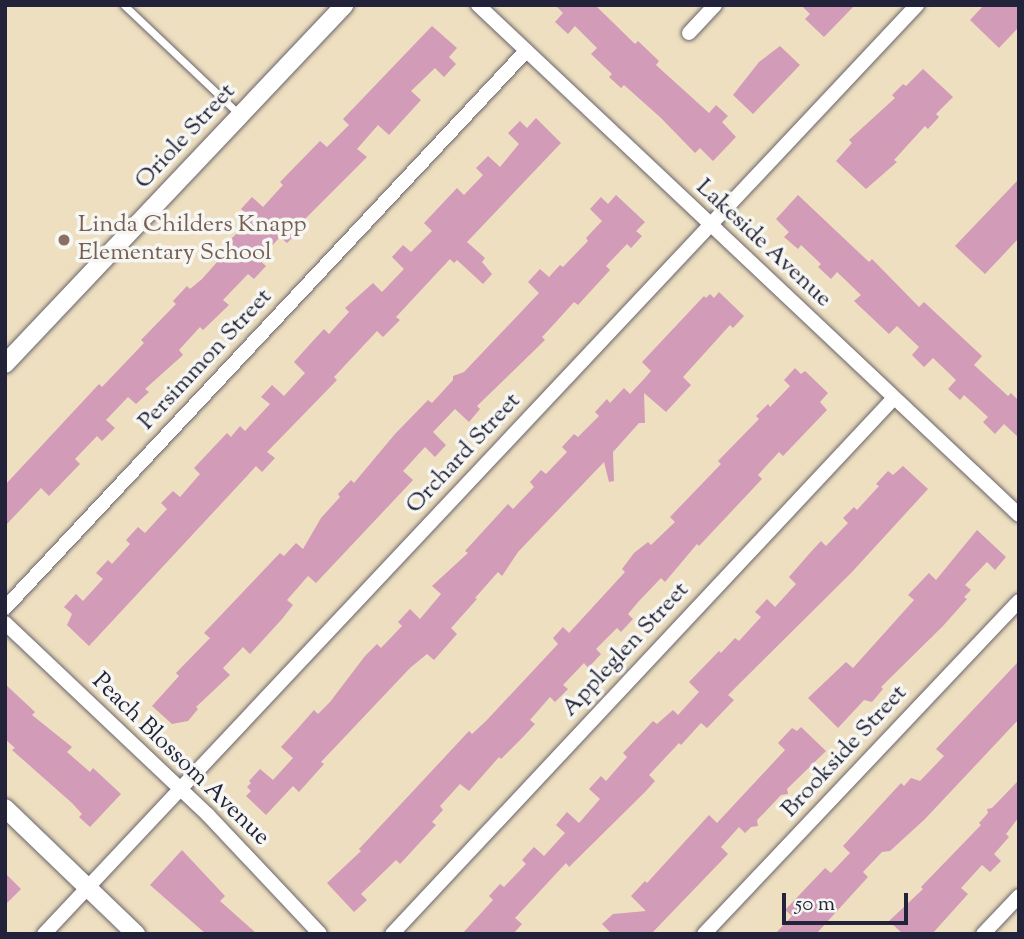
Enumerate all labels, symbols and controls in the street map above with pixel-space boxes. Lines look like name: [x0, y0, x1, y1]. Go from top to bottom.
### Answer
street label: Oriole Street: [130, 78, 242, 196]
street label: Lakeside Avenue: [689, 174, 837, 314]
place label: Linda Childers Knapp Elementary School: [78, 212, 307, 268]
marker: Linda Childers Knapp Elementary School: [56, 232, 72, 248]
street label: Persimmon Street: [133, 283, 279, 437]
street label: Orchard Street: [401, 388, 527, 520]
street label: Appleglen Street: [556, 577, 696, 723]
street label: Peach Blossom Avenue: [85, 668, 275, 852]
street label: Brookside Street: [776, 680, 914, 824]
scale bar: [786, 880, 912, 924]
text: 50 m: [795, 890, 835, 920]

